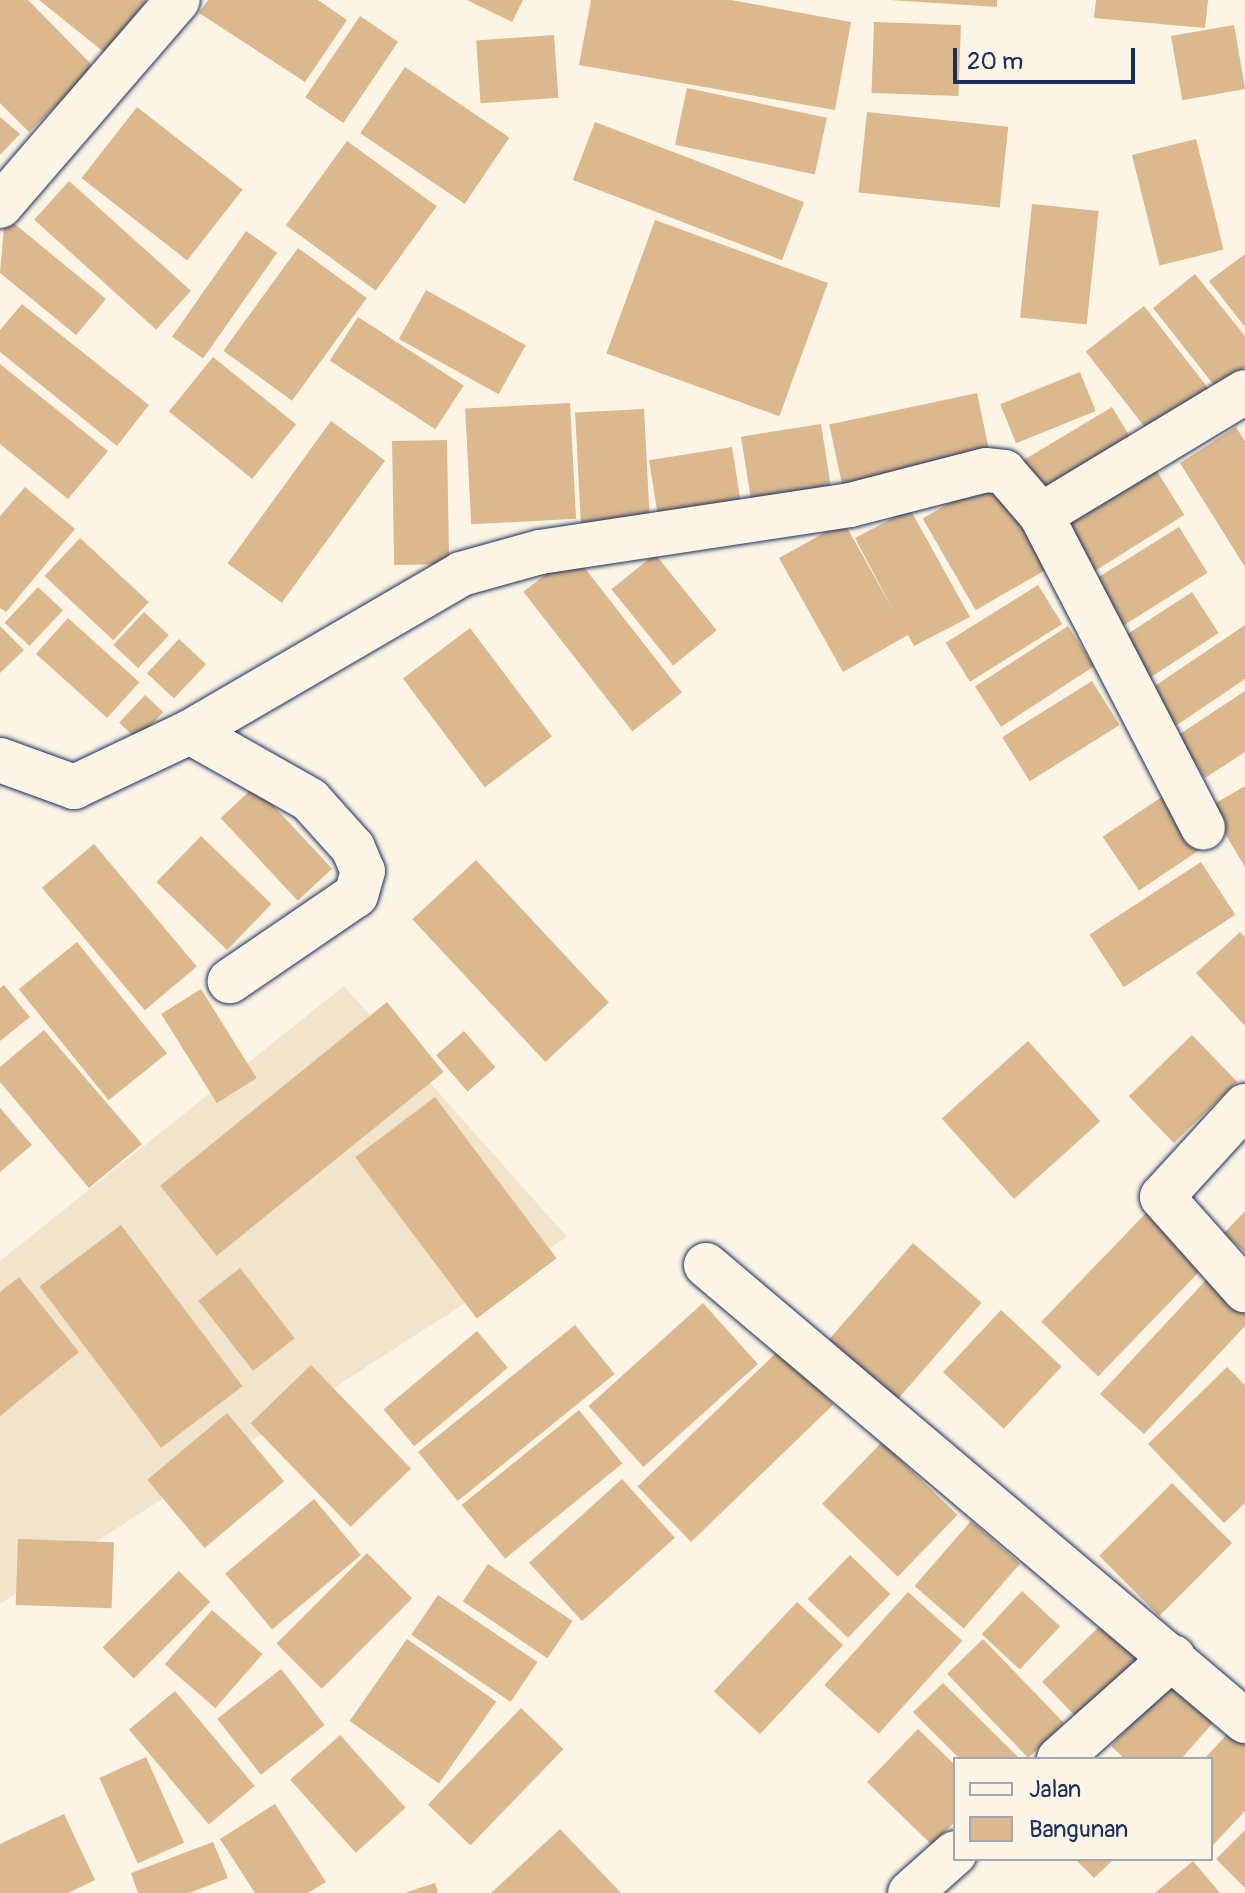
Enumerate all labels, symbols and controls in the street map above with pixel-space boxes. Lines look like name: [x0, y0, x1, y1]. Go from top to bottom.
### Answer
scale bar: [957, 32, 1139, 82]
text: 20 m: [967, 47, 1023, 76]
legend: [953, 1757, 1213, 1861]
text: Jalan: [1029, 1775, 1081, 1804]
text: Bangunan: [1029, 1815, 1128, 1844]

